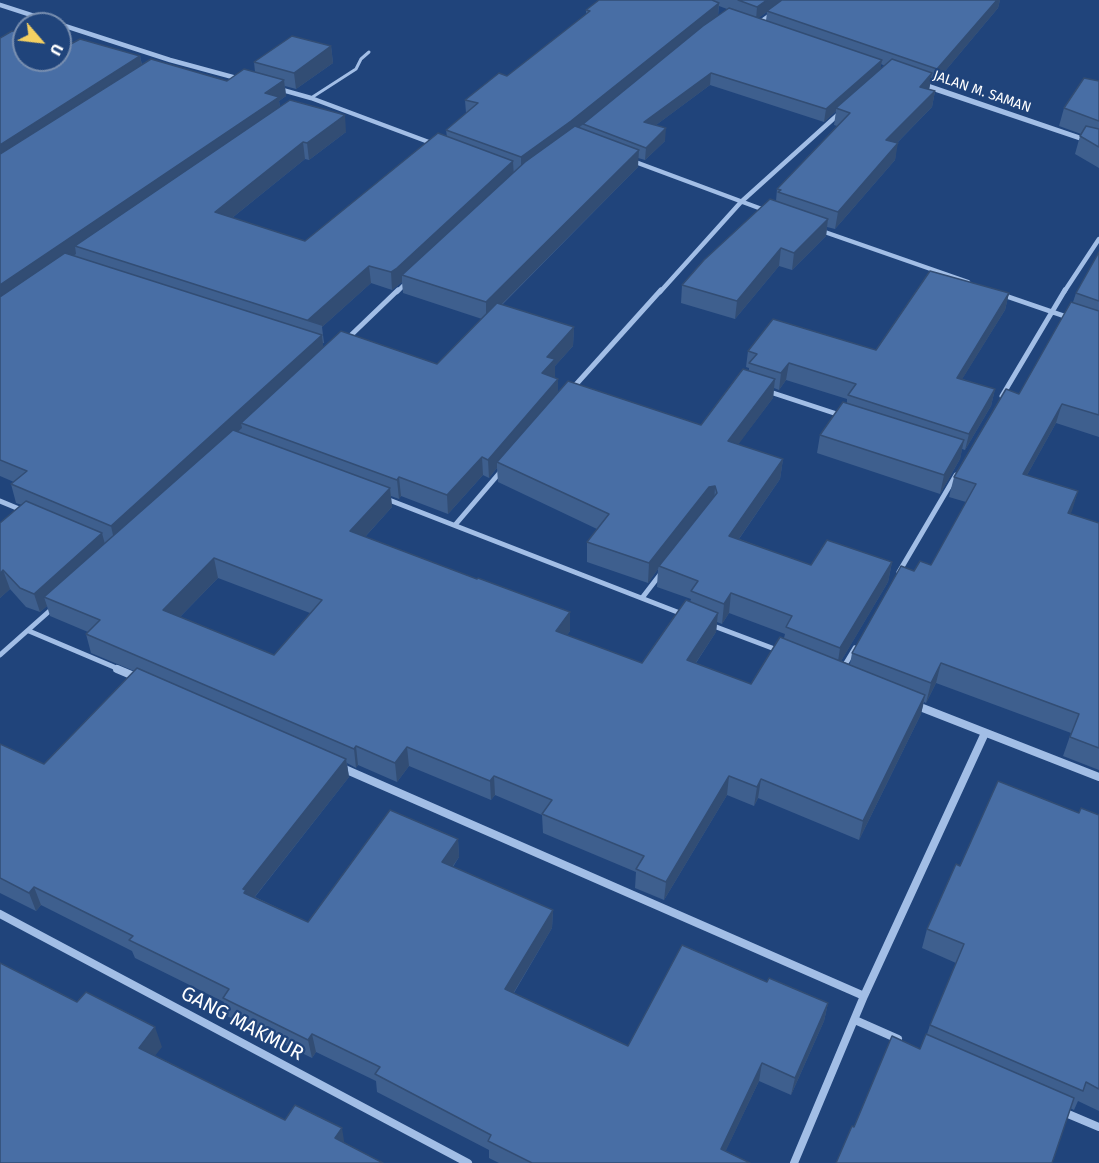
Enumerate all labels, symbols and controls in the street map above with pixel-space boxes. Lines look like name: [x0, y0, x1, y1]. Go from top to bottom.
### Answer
north arrow: [12, 12, 72, 72]
text: U: [46, 41, 67, 59]
street label: JALAN M. SAMAN: [931, 67, 1033, 117]
street label: GANG MAKMUR: [177, 982, 307, 1066]

